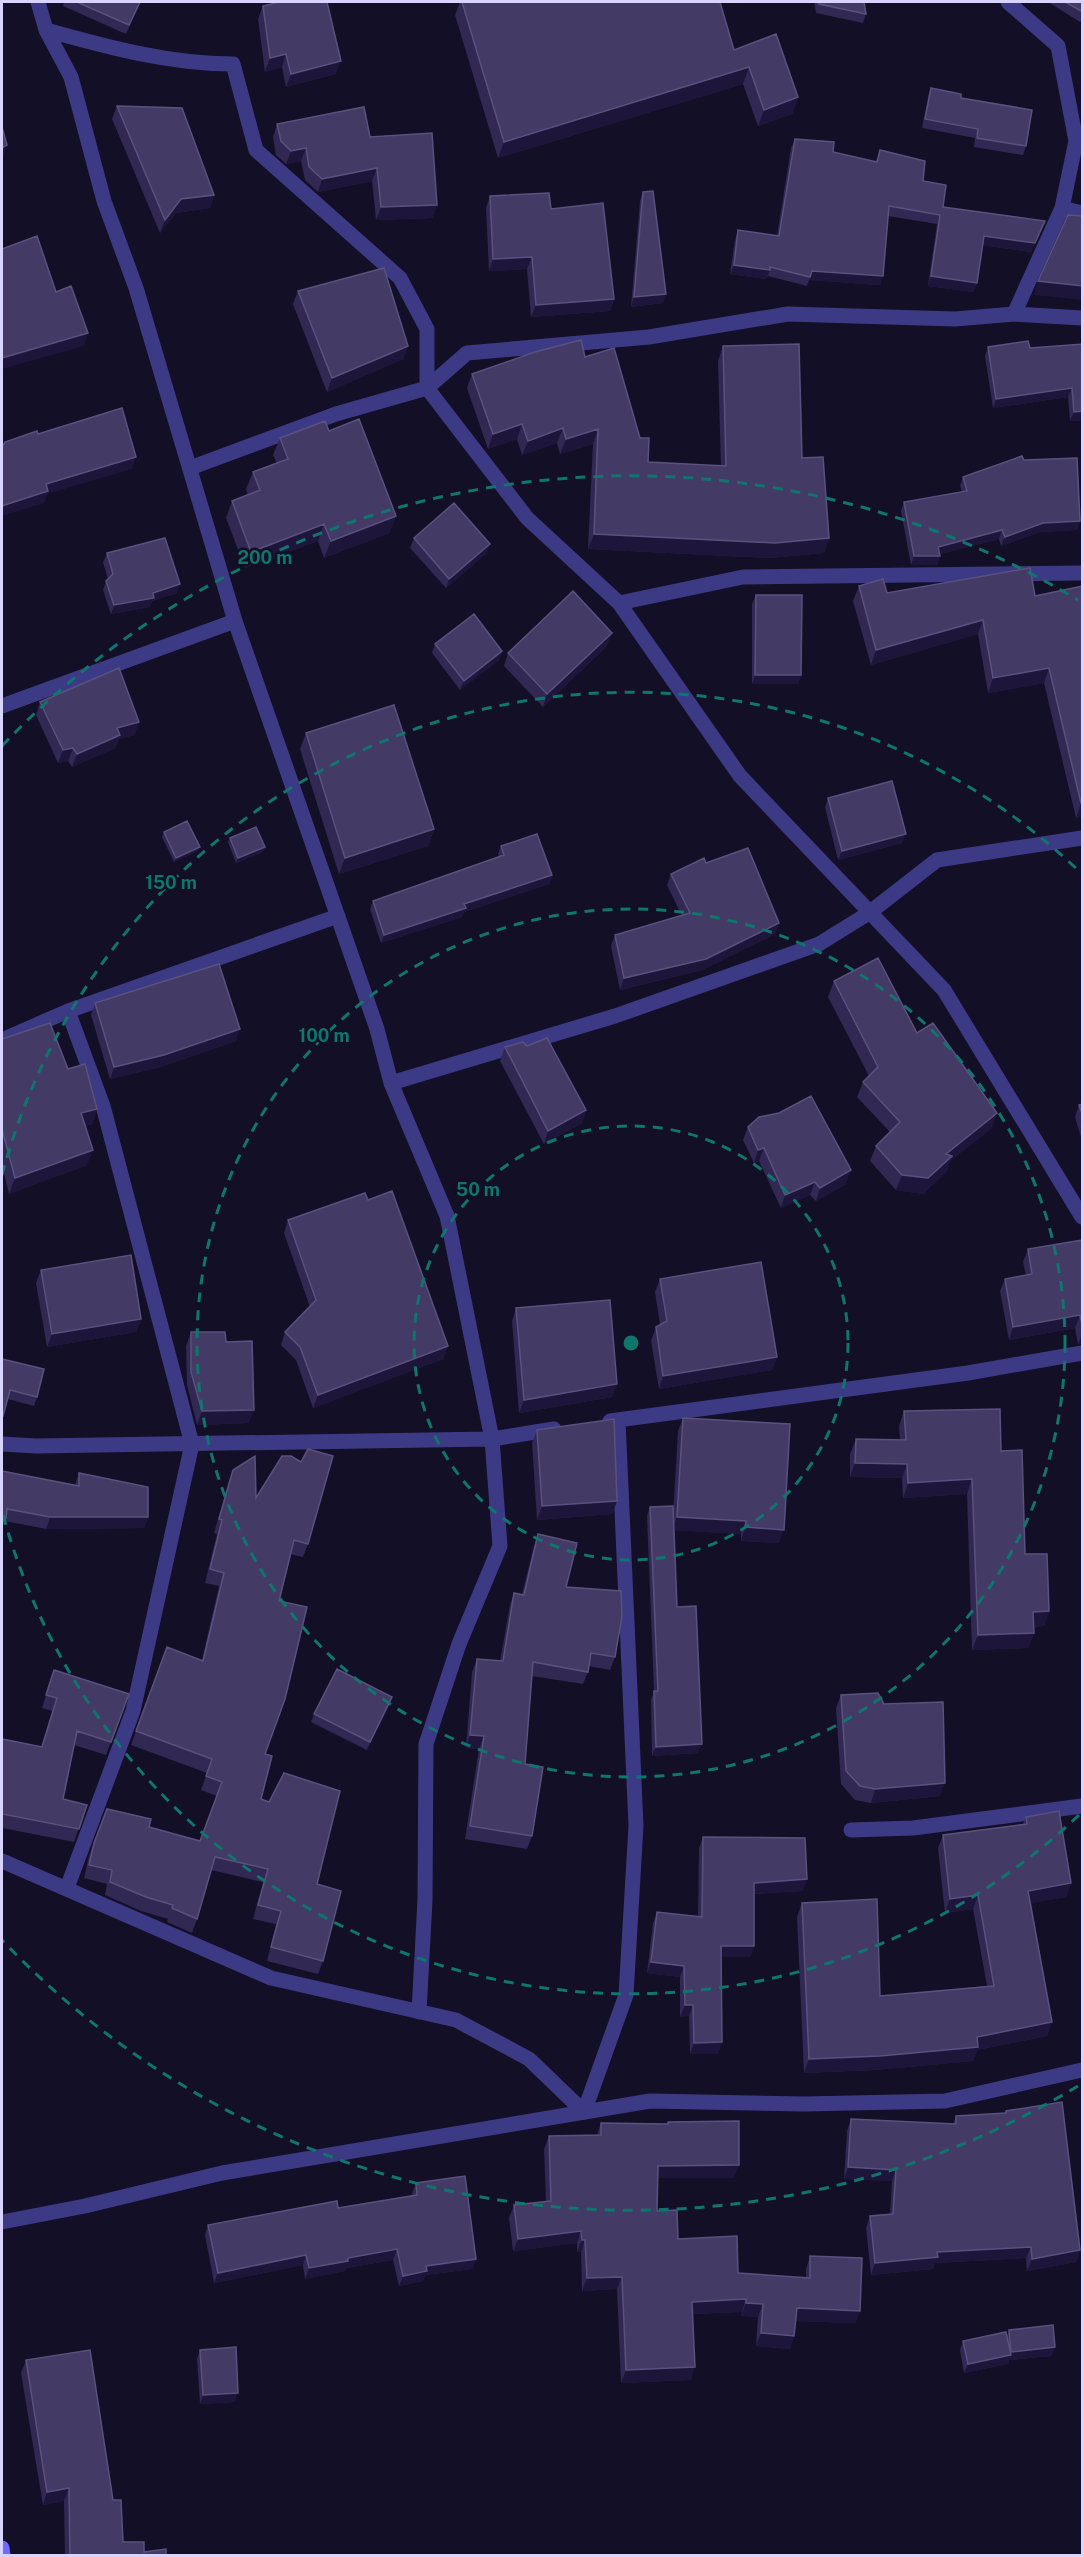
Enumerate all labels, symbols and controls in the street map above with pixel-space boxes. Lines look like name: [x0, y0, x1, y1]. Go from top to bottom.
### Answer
text: 200 m: [238, 547, 292, 568]
text: 150 m: [145, 872, 197, 893]
text: 100 m: [298, 1025, 350, 1046]
text: 50 m: [456, 1179, 500, 1200]
centre of rings: [621, 1333, 641, 1353]

